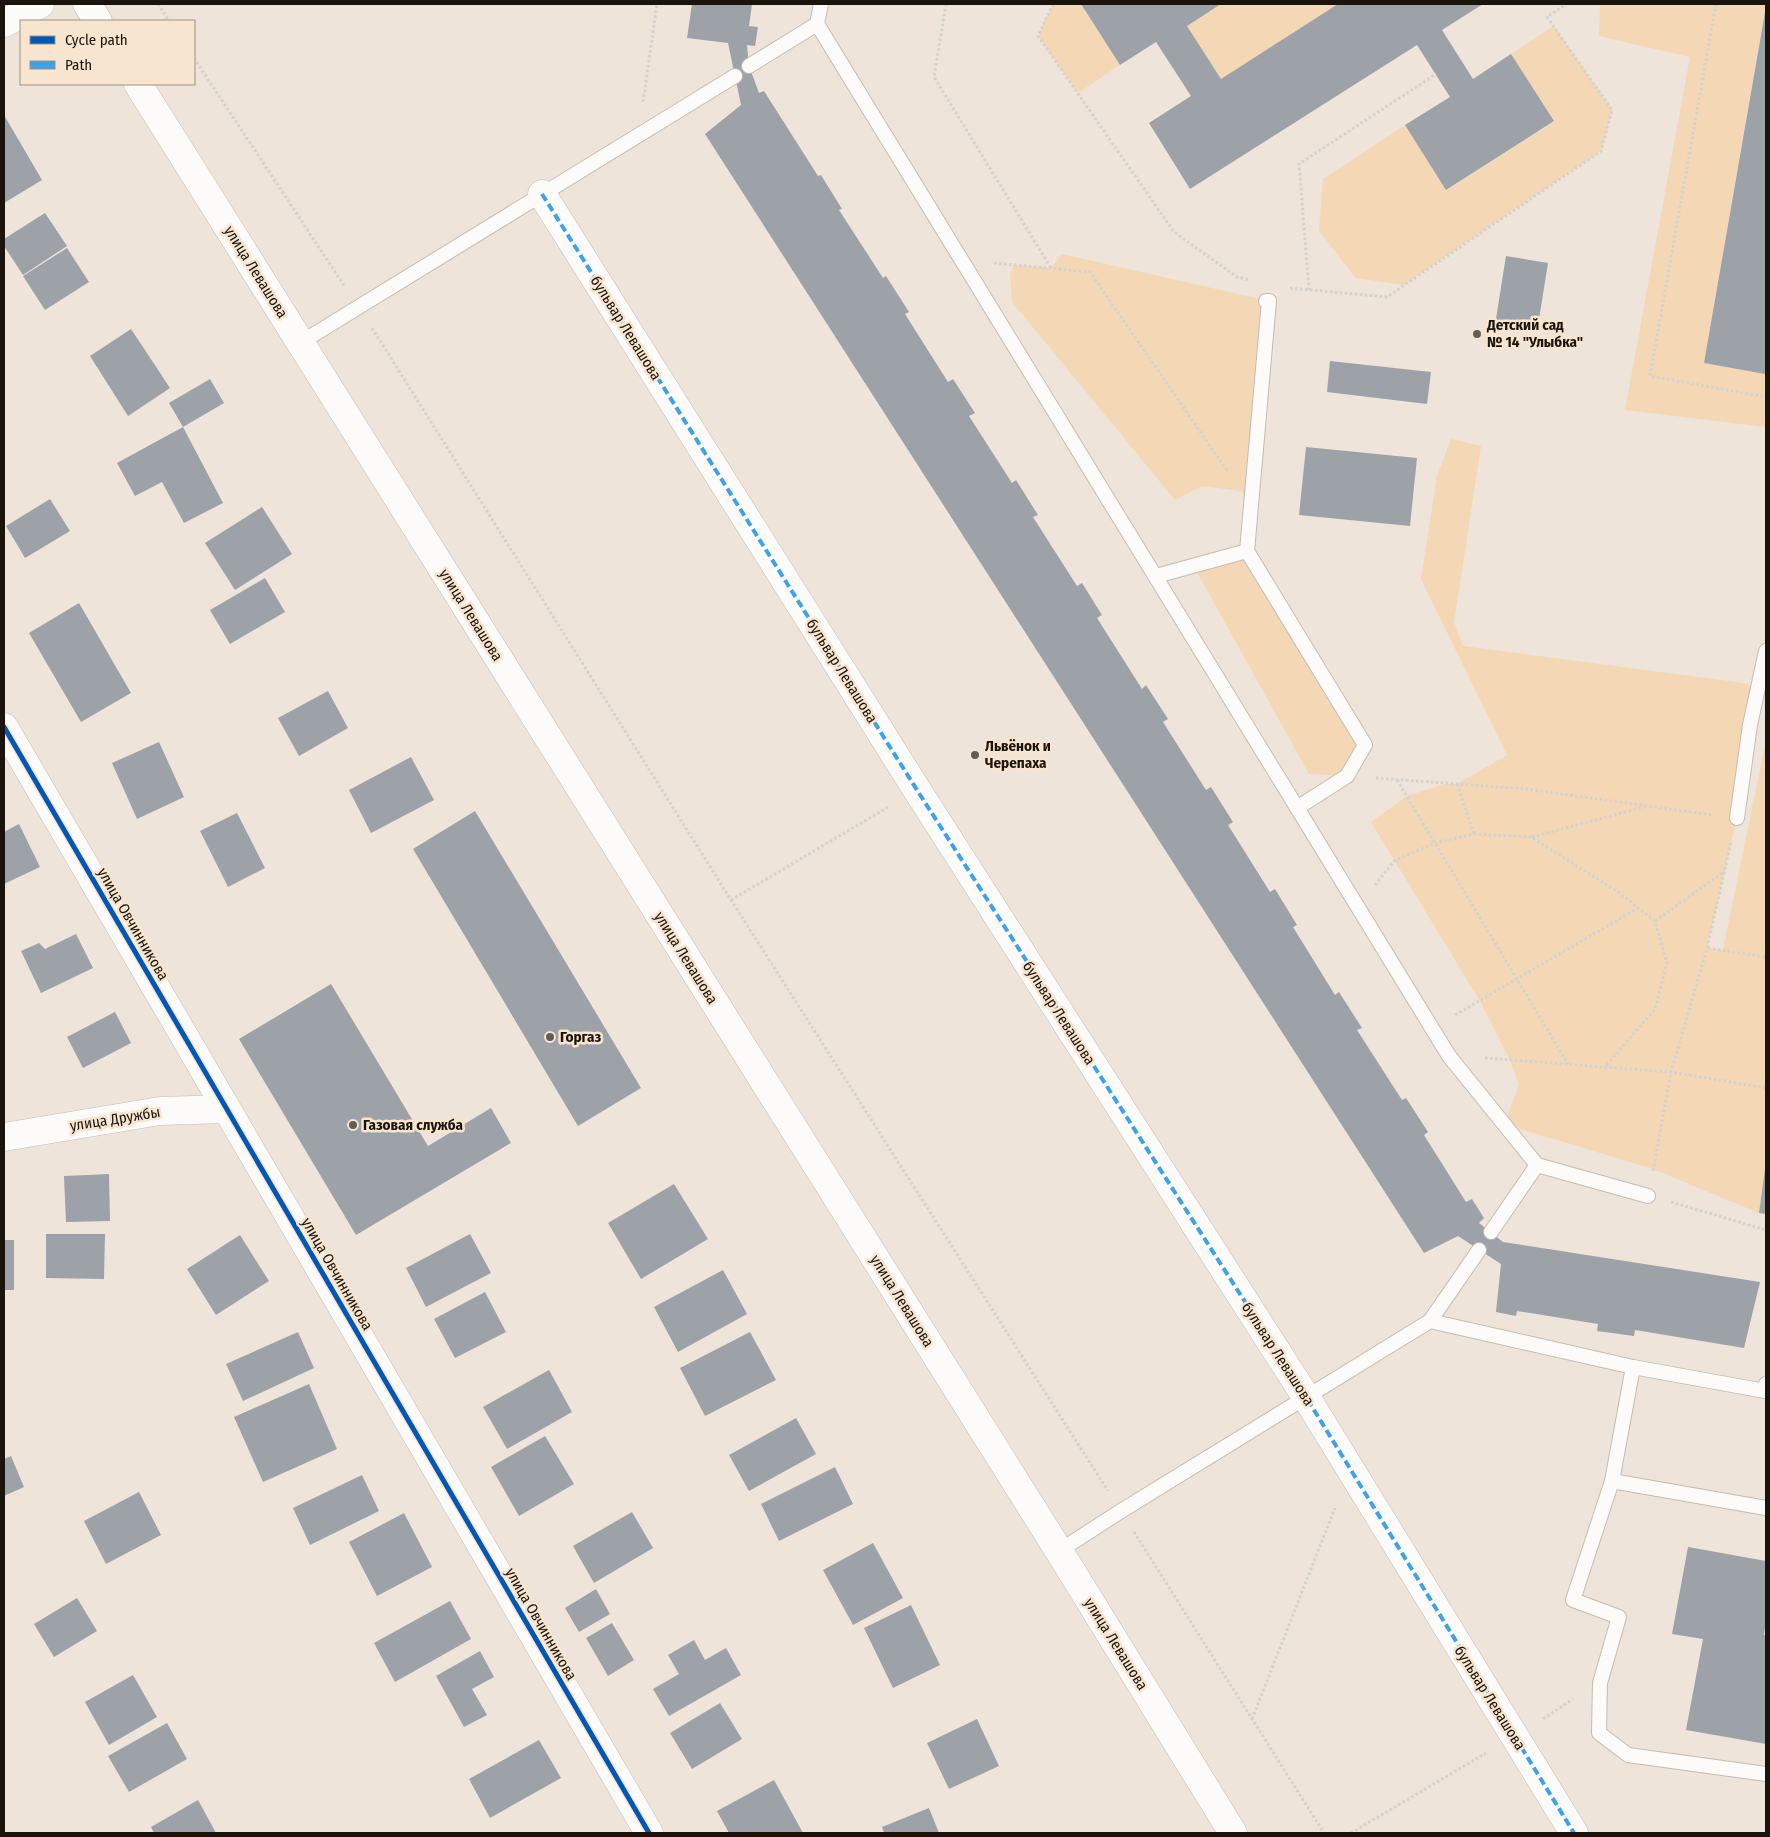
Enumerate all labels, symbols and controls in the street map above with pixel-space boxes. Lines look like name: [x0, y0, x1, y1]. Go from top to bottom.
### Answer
legend: [20, 20, 195, 85]
text: Cycle path: [65, 31, 128, 49]
text: Path: [65, 56, 92, 74]
street label: улица Левашова: [220, 223, 292, 321]
street label: бульвар Левашова: [587, 273, 665, 383]
place label: Детский сад № 14 "Улыбка": [1486, 316, 1583, 351]
marker: Детский сад № 14 "Улыбка": [1471, 328, 1483, 340]
street label: улица Левашова: [435, 566, 507, 664]
street label: бульвар Левашова: [803, 616, 881, 726]
place label: Львёнок и Черепаха: [985, 737, 1051, 772]
marker: Львёнок и Черепаха: [969, 749, 981, 761]
street label: улица Овчинникова: [93, 865, 173, 983]
street label: улица Левашова: [650, 909, 722, 1007]
street label: бульвар Левашова: [1019, 958, 1099, 1068]
place label: Горгаз: [560, 1028, 601, 1046]
marker: Горгаз: [544, 1031, 556, 1043]
street label: улица Дружбы: [68, 1103, 162, 1135]
place label: Газовая служба: [363, 1116, 463, 1134]
marker: Газовая служба: [347, 1119, 359, 1131]
street label: улица Овчинникова: [297, 1215, 377, 1333]
street label: улица Левашова: [866, 1252, 938, 1350]
street label: бульвар Левашова: [1238, 1299, 1318, 1409]
street label: улица Овчинникова: [501, 1565, 581, 1683]
street label: улица Левашова: [1080, 1595, 1152, 1693]
street label: бульвар Левашова: [1451, 1643, 1529, 1753]

